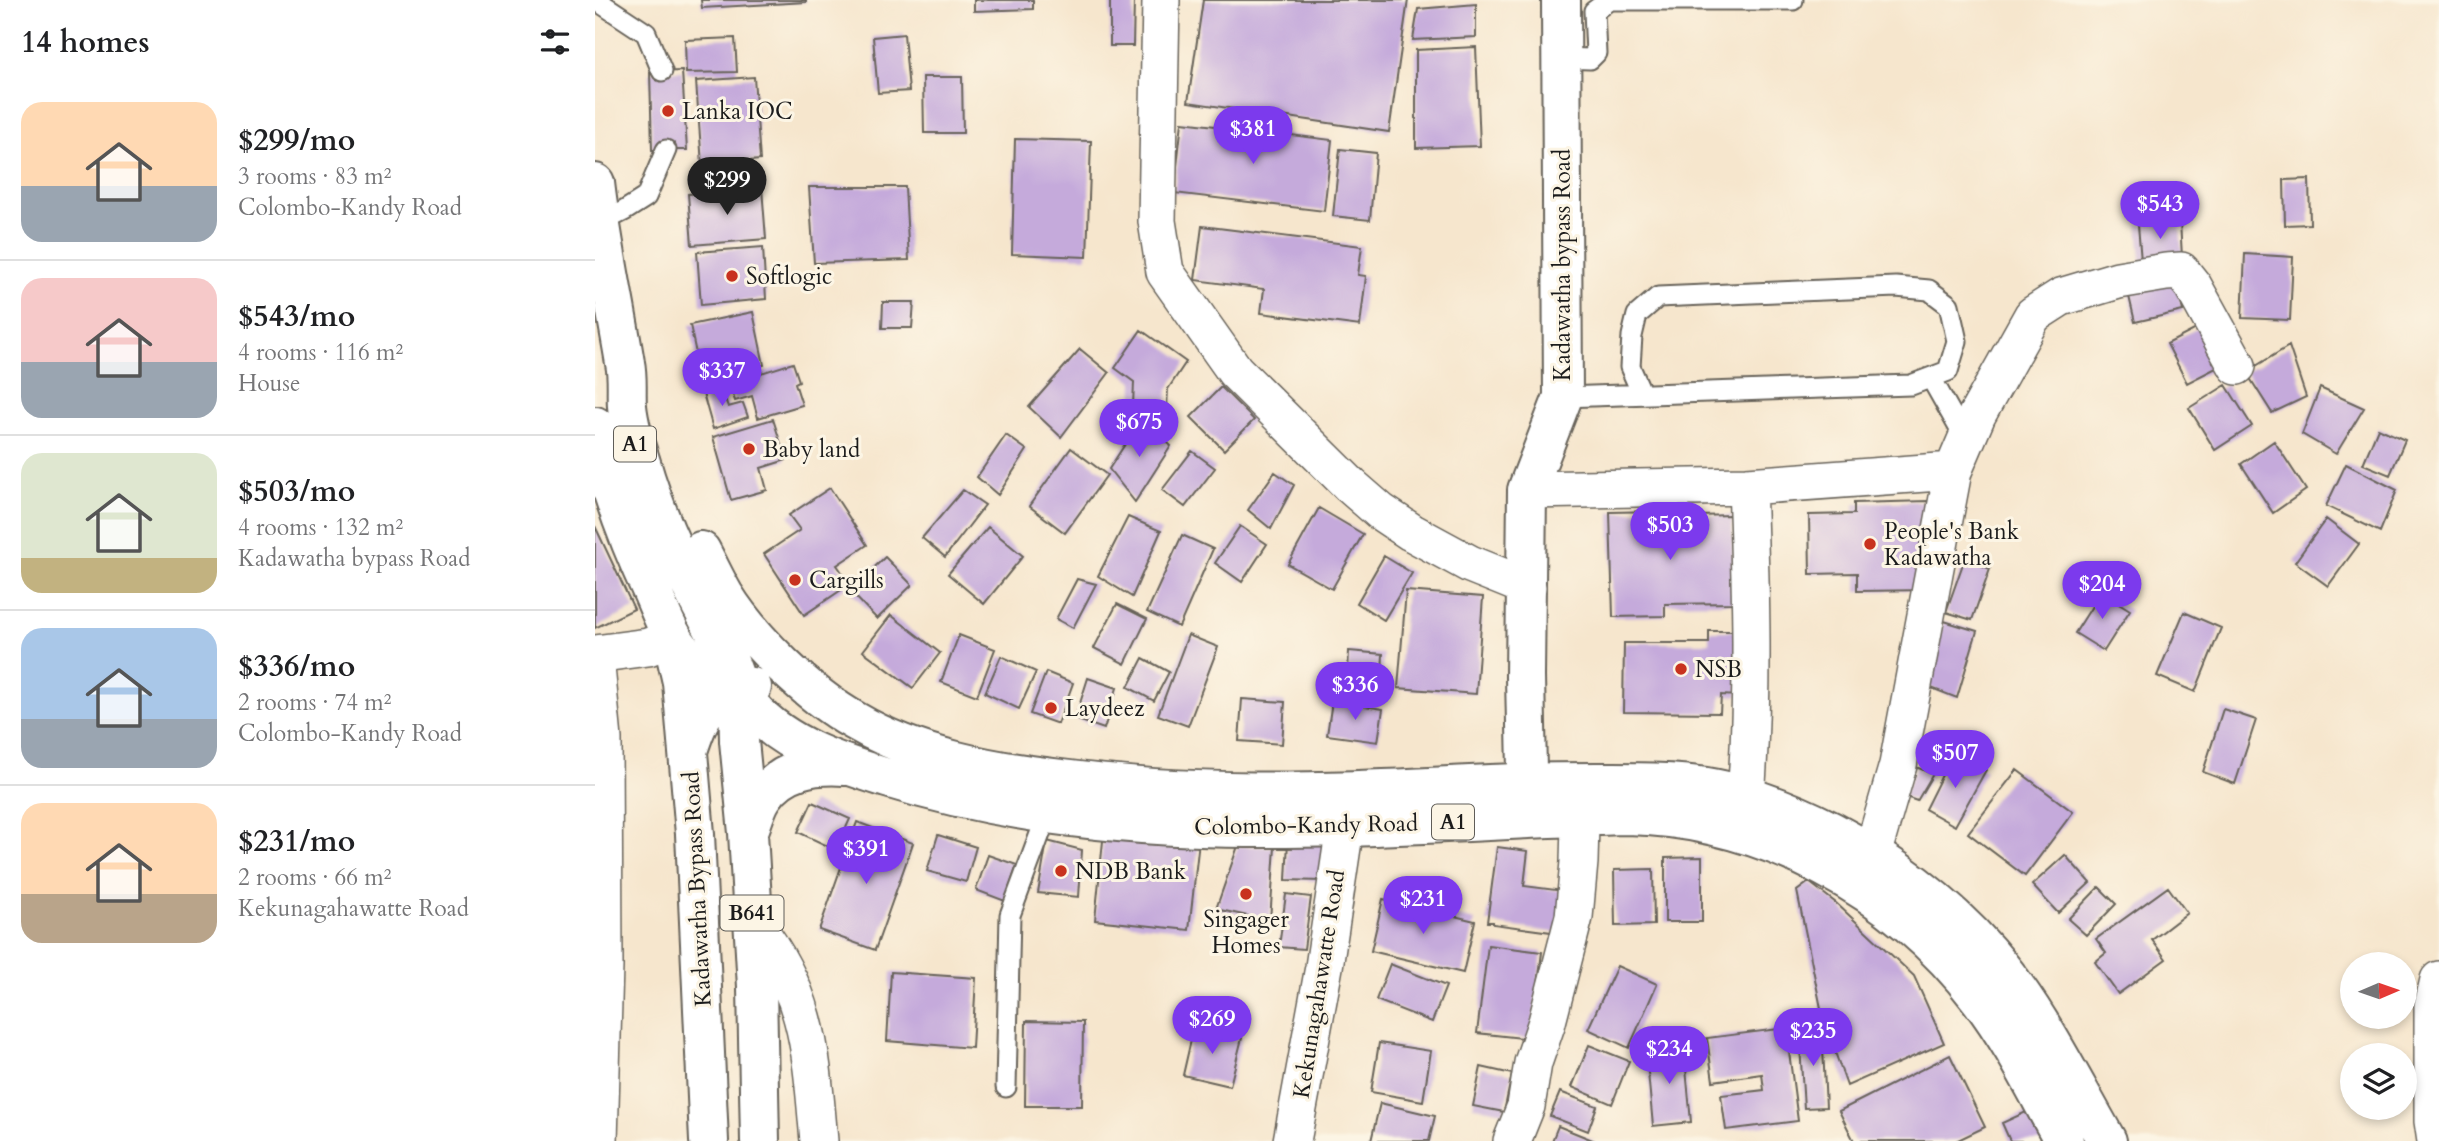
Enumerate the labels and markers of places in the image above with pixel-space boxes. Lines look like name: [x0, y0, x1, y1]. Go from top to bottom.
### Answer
place label: Lanka IOC: [682, 96, 793, 127]
marker: Lanka IOC: [660, 103, 676, 119]
pin: $381: [1212, 106, 1294, 166]
pin: $299: [686, 158, 768, 217]
pin: $543: [2119, 182, 2201, 241]
place label: Softlogic: [746, 261, 832, 292]
marker: Softlogic: [724, 268, 740, 284]
pin: $337: [681, 348, 763, 408]
pin: $675: [1098, 400, 1180, 459]
place label: Baby land: [763, 434, 861, 465]
marker: Baby land: [741, 441, 757, 457]
pin: $503: [1629, 503, 1711, 562]
place label: People's Bank Kadawatha: [1884, 516, 2020, 573]
marker: People's Bank Kadawatha: [1862, 536, 1878, 552]
pin: $204: [2061, 562, 2143, 621]
place label: Cargills: [809, 565, 884, 596]
marker: Cargills: [787, 572, 803, 588]
place label: NSB: [1695, 654, 1742, 685]
marker: NSB: [1673, 661, 1689, 677]
pin: $336: [1314, 662, 1396, 722]
place label: Laydeez: [1065, 693, 1144, 724]
marker: Laydeez: [1043, 700, 1059, 716]
pin: $507: [1914, 730, 1996, 790]
pin: $391: [825, 826, 907, 886]
place label: NDB Bank: [1075, 856, 1187, 887]
marker: NDB Bank: [1053, 863, 1069, 879]
pin: $231: [1382, 876, 1464, 936]
marker: Singager Homes: [1238, 886, 1254, 902]
place label: Singager Homes: [1203, 904, 1289, 961]
pin: $269: [1171, 996, 1253, 1056]
pin: $235: [1772, 1009, 1854, 1068]
pin: $234: [1628, 1026, 1710, 1086]

